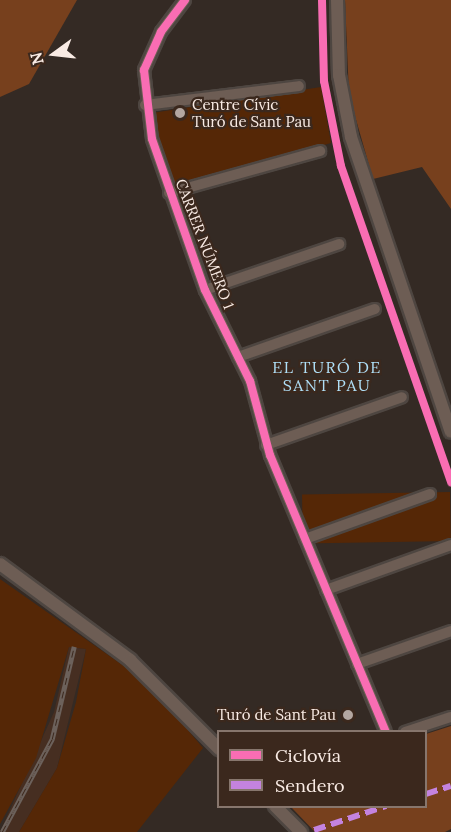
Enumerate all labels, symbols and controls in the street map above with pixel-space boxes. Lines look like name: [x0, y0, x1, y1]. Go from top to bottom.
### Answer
north arrow: [24, 24, 84, 84]
text: N: [25, 50, 48, 67]
place label: Centre Cívic Turó de Sant Pau: [192, 95, 311, 130]
marker: Centre Cívic Turó de Sant Pau: [173, 106, 187, 120]
street label: CARRER NÚMERO 1: [172, 176, 238, 312]
district label: EL TURÓ DE SANT PAU: [272, 357, 382, 395]
place label: Turó de Sant Pau: [217, 706, 336, 724]
marker: Turó de Sant Pau: [341, 708, 355, 722]
legend: [217, 730, 427, 808]
text: Ciclovía: [275, 744, 341, 767]
text: Sendero: [275, 774, 345, 797]

